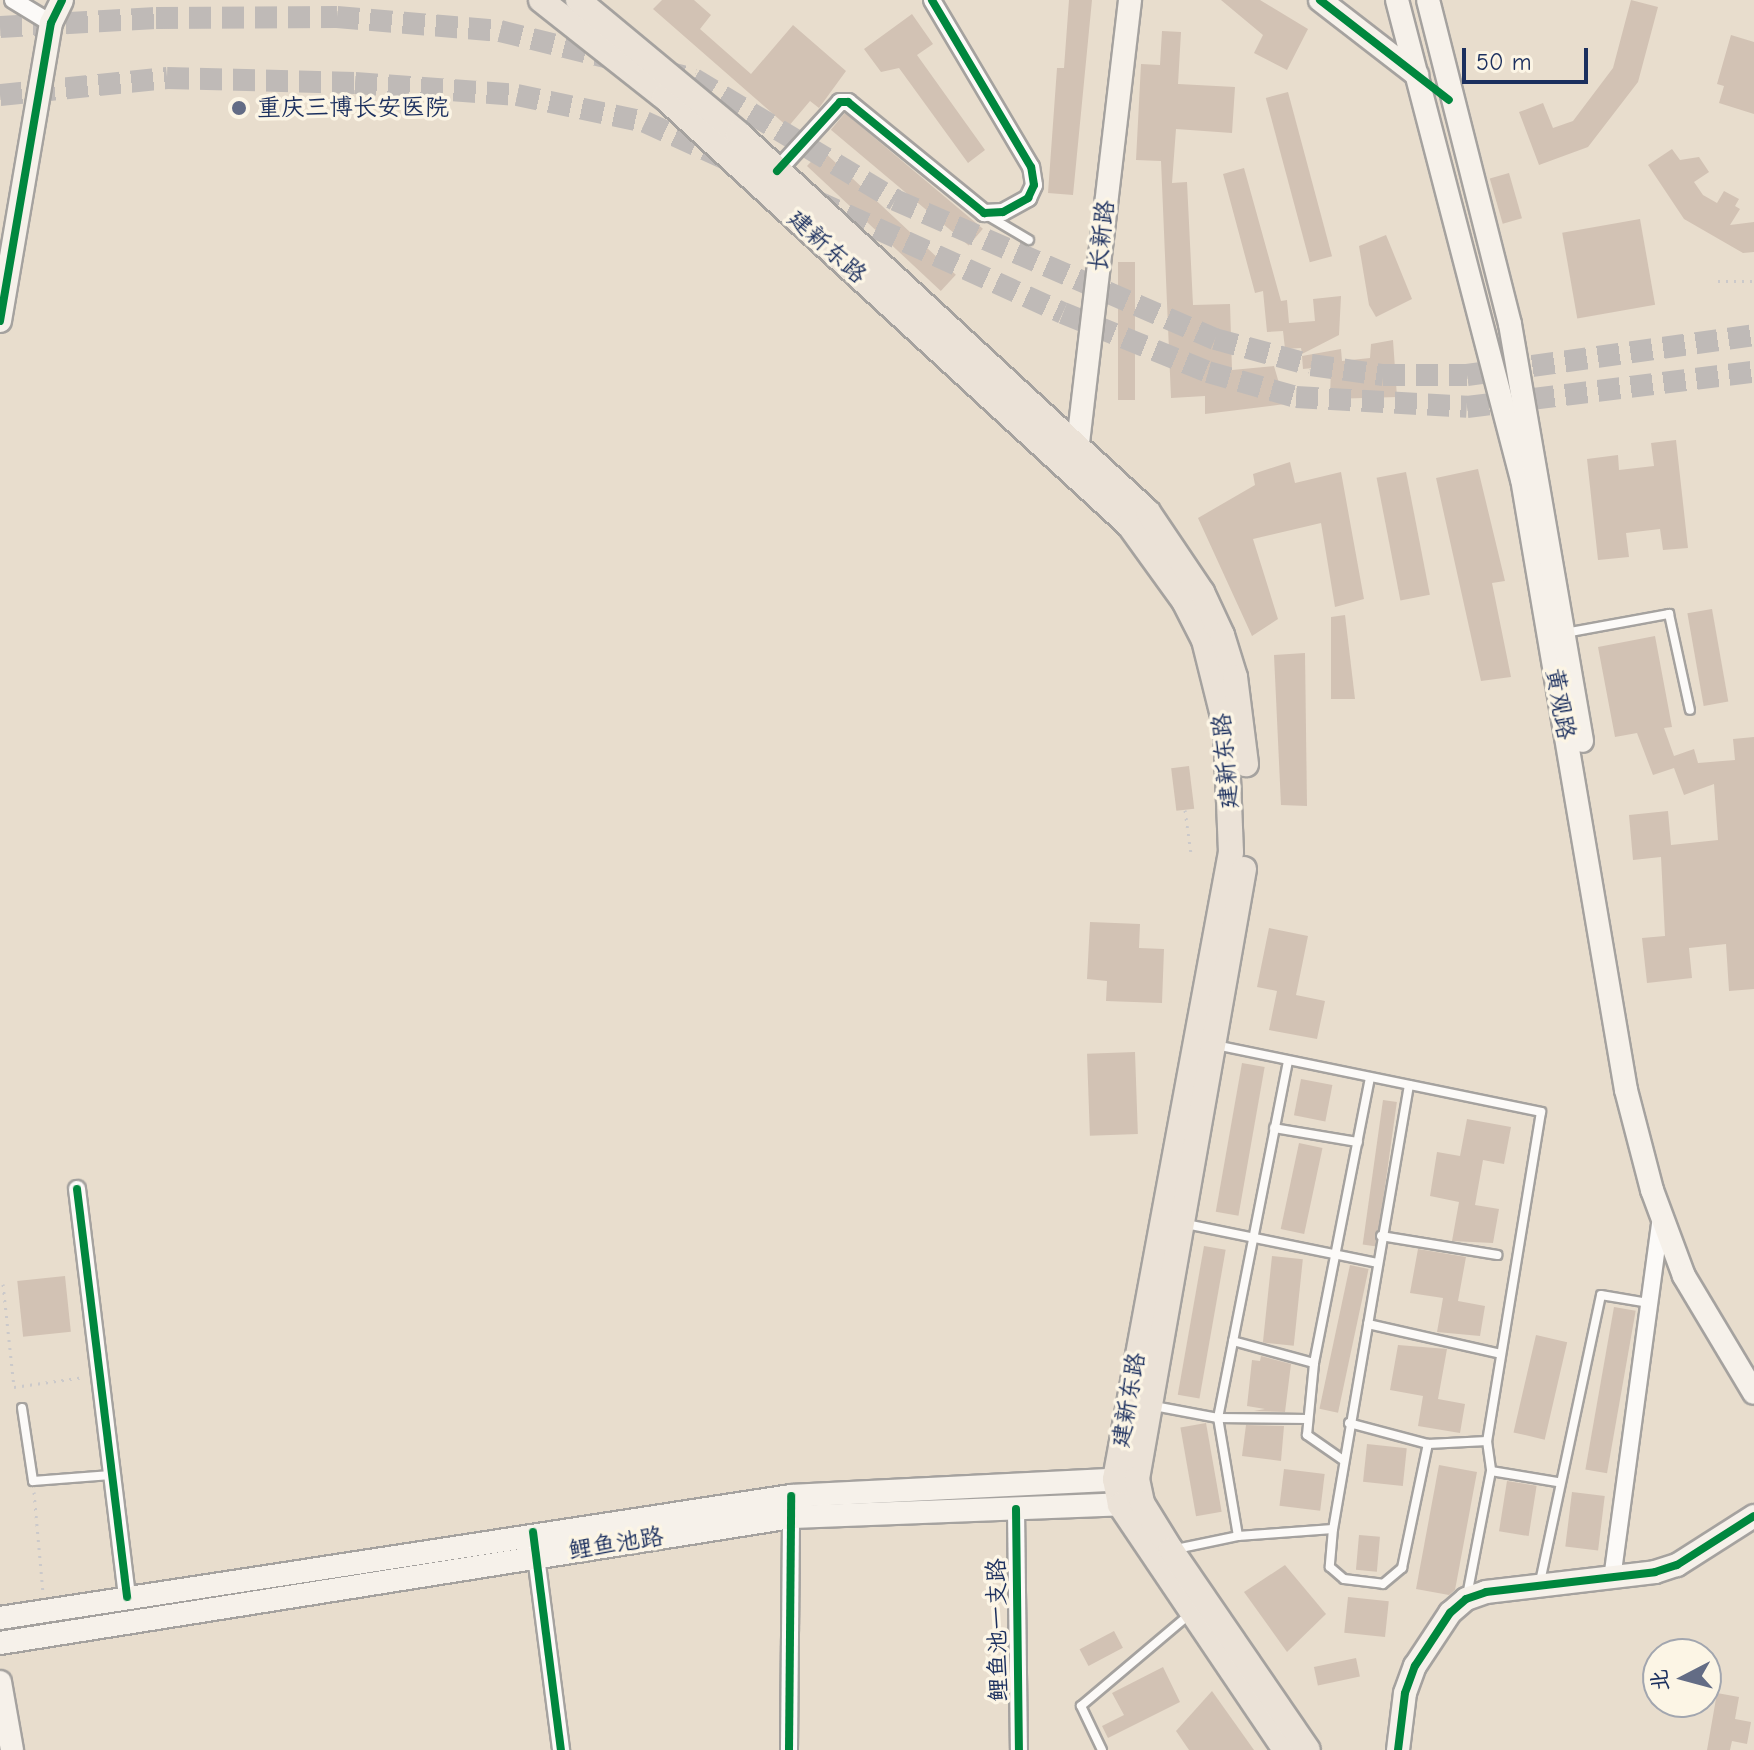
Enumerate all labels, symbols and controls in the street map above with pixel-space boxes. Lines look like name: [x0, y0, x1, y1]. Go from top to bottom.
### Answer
scale bar: [1466, 32, 1592, 82]
text: 50 m: [1476, 48, 1532, 76]
place label: 重庆三博长安医院: [257, 94, 449, 122]
marker: 重庆三博长安医院: [228, 97, 250, 119]
street label: 长新路: [1083, 199, 1121, 273]
street label: 建新东路: [782, 204, 872, 290]
street label: 黄观路: [1540, 666, 1580, 742]
street label: 建新东路: [1207, 712, 1245, 810]
street label: 建新东路: [1106, 1350, 1152, 1450]
street label: 鲤鱼池路: [566, 1522, 666, 1566]
street label: 鲤鱼池一支路: [982, 1558, 1014, 1702]
north arrow: [1642, 1638, 1722, 1718]
text: 北: [1646, 1668, 1674, 1693]

